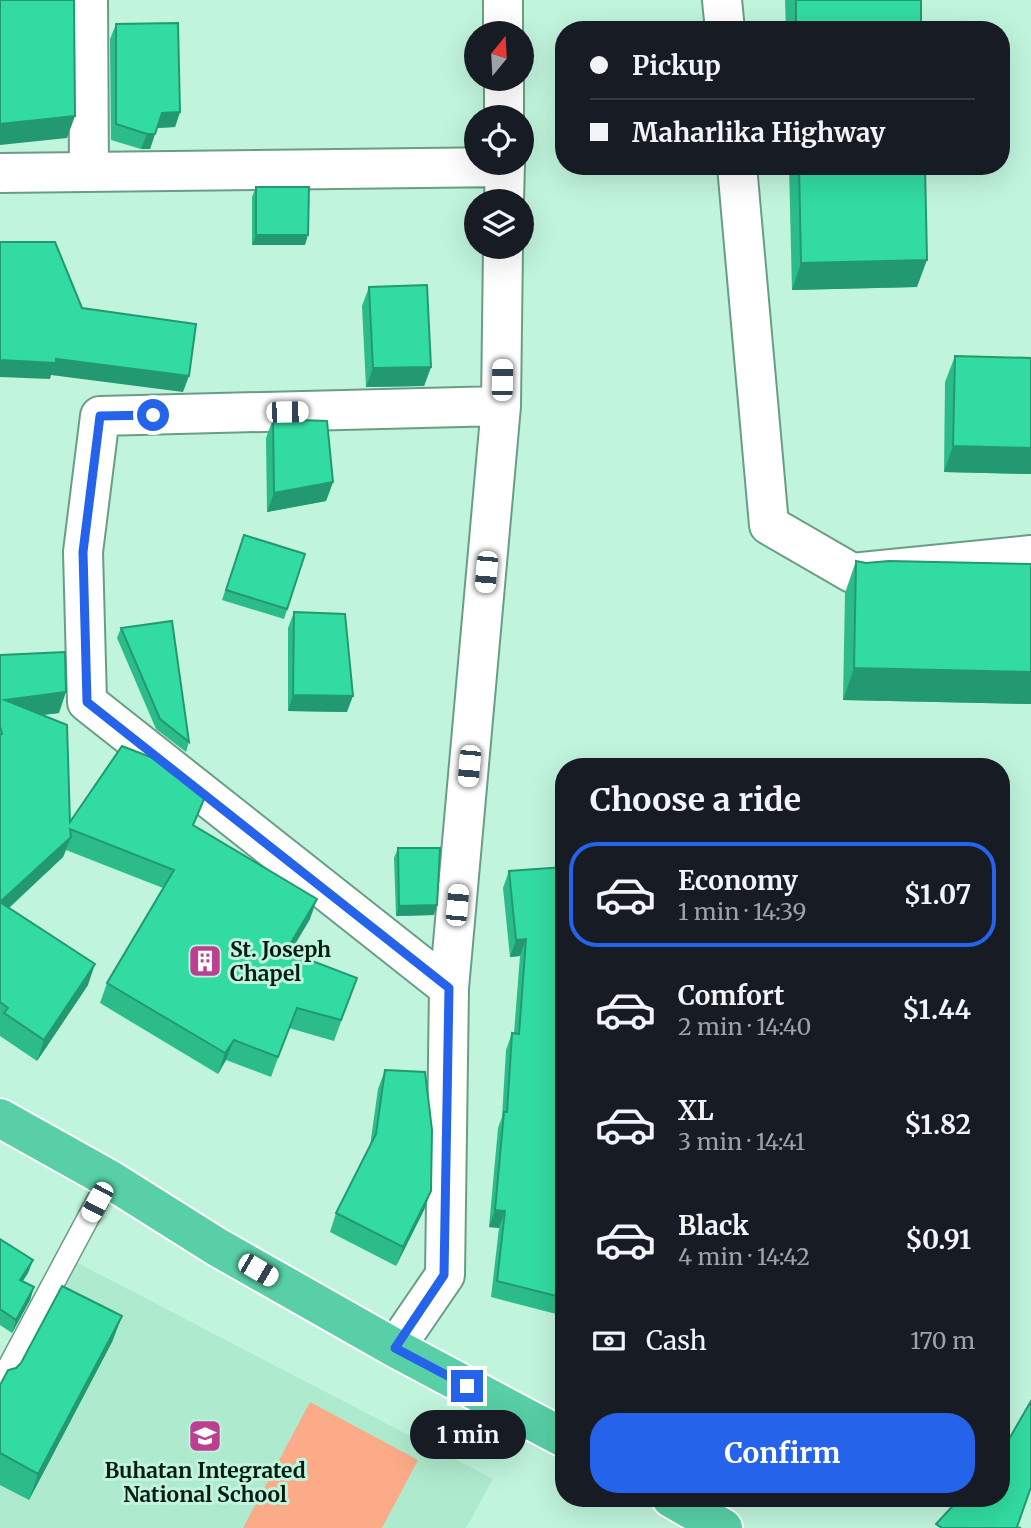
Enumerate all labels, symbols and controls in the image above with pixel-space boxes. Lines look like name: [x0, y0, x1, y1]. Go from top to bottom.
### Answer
north arrow: [464, 21, 534, 91]
map controls: [464, 21, 534, 259]
text: Pickup: [632, 49, 721, 82]
button: locate: [464, 105, 534, 175]
text: Maharlika Highway: [632, 116, 886, 149]
button: layers: [464, 189, 534, 259]
car: [492, 359, 513, 401]
route start: [137, 399, 169, 431]
car: [266, 401, 309, 423]
car: [474, 550, 499, 594]
car: [457, 744, 482, 788]
text: Choose a ride: [590, 780, 801, 820]
icon: car: [594, 863, 657, 926]
text: Economy: [678, 864, 798, 897]
text: $1.07: [904, 878, 971, 911]
car: [445, 883, 470, 927]
text: 1 min · 14:39: [678, 897, 806, 926]
place label: St. Joseph Chapel: [230, 936, 331, 987]
building icon: St. Joseph Chapel: [186, 942, 224, 980]
icon: car: [594, 978, 657, 1041]
text: Comfort: [678, 979, 784, 1012]
text: $1.44: [902, 993, 971, 1026]
text: 2 min · 14:40: [678, 1012, 811, 1041]
icon: car: [594, 1093, 657, 1156]
text: XL: [678, 1094, 714, 1127]
text: $1.82: [904, 1108, 971, 1141]
text: 3 min · 14:41: [678, 1127, 805, 1156]
car: [78, 1179, 117, 1225]
icon: car: [594, 1208, 657, 1271]
text: Black: [678, 1209, 749, 1242]
text: $0.91: [905, 1223, 971, 1256]
text: 4 min · 14:42: [678, 1242, 810, 1271]
car: [235, 1250, 282, 1290]
icon: cash: [590, 1322, 628, 1360]
text: Cash: [646, 1324, 707, 1357]
text: 170 m: [910, 1326, 975, 1355]
route end: [451, 1370, 483, 1402]
callout: 1 min: [409, 1410, 525, 1460]
button: Confirm: [590, 1413, 975, 1493]
school or university icon: Buhatan Integrated National School: [186, 1417, 224, 1455]
text: 1 min: [437, 1420, 499, 1449]
place label: Buhatan Integrated National School: [104, 1457, 306, 1508]

